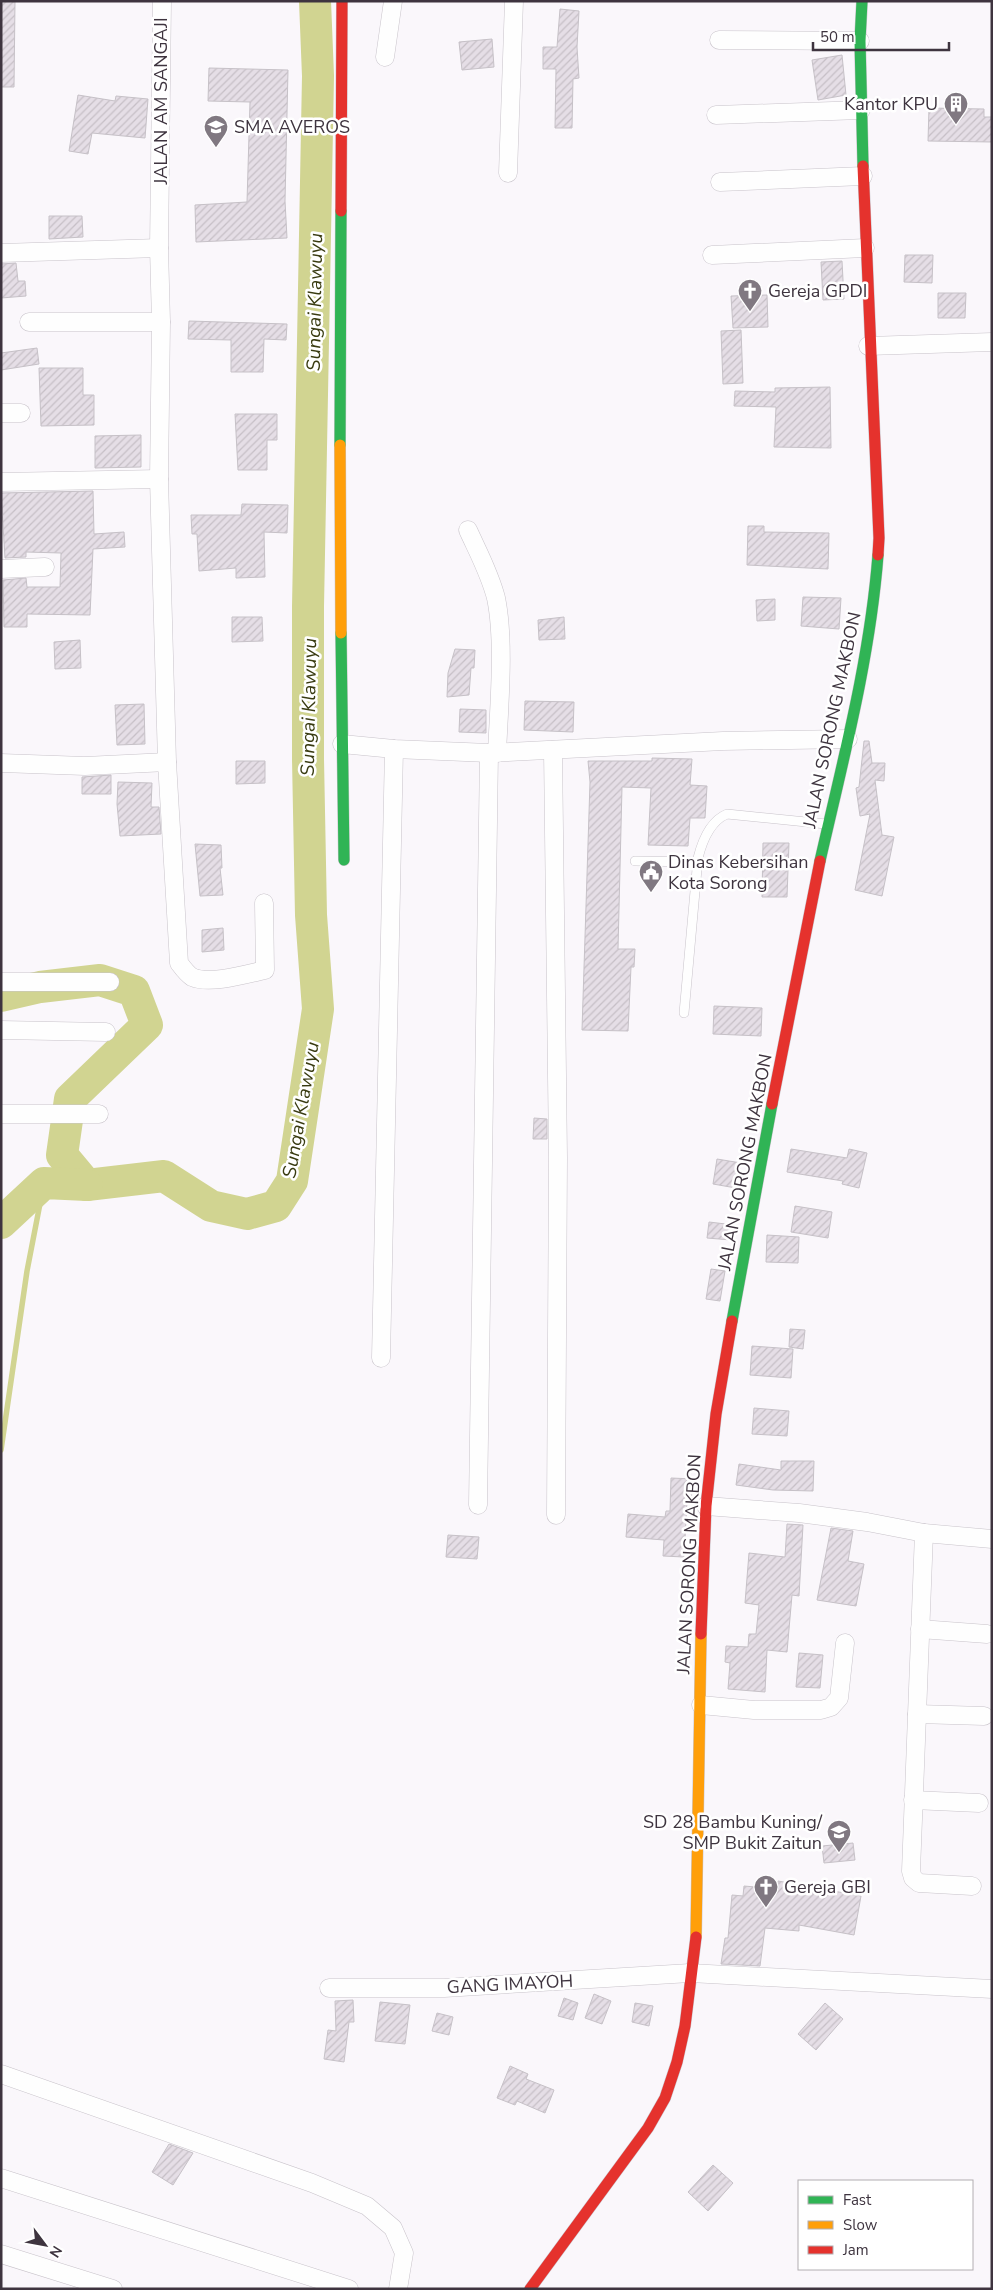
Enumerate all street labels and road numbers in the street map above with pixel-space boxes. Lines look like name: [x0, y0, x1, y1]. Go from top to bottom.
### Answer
street label: JALAN AM SANGAJI: [149, 17, 173, 186]
street label: JALAN SORONG MAKBON: [797, 610, 867, 831]
street label: JALAN SORONG MAKBON: [712, 1052, 778, 1273]
street label: JALAN SORONG MAKBON: [671, 1453, 707, 1676]
street label: GANG IMAYOH: [446, 1969, 574, 1999]

